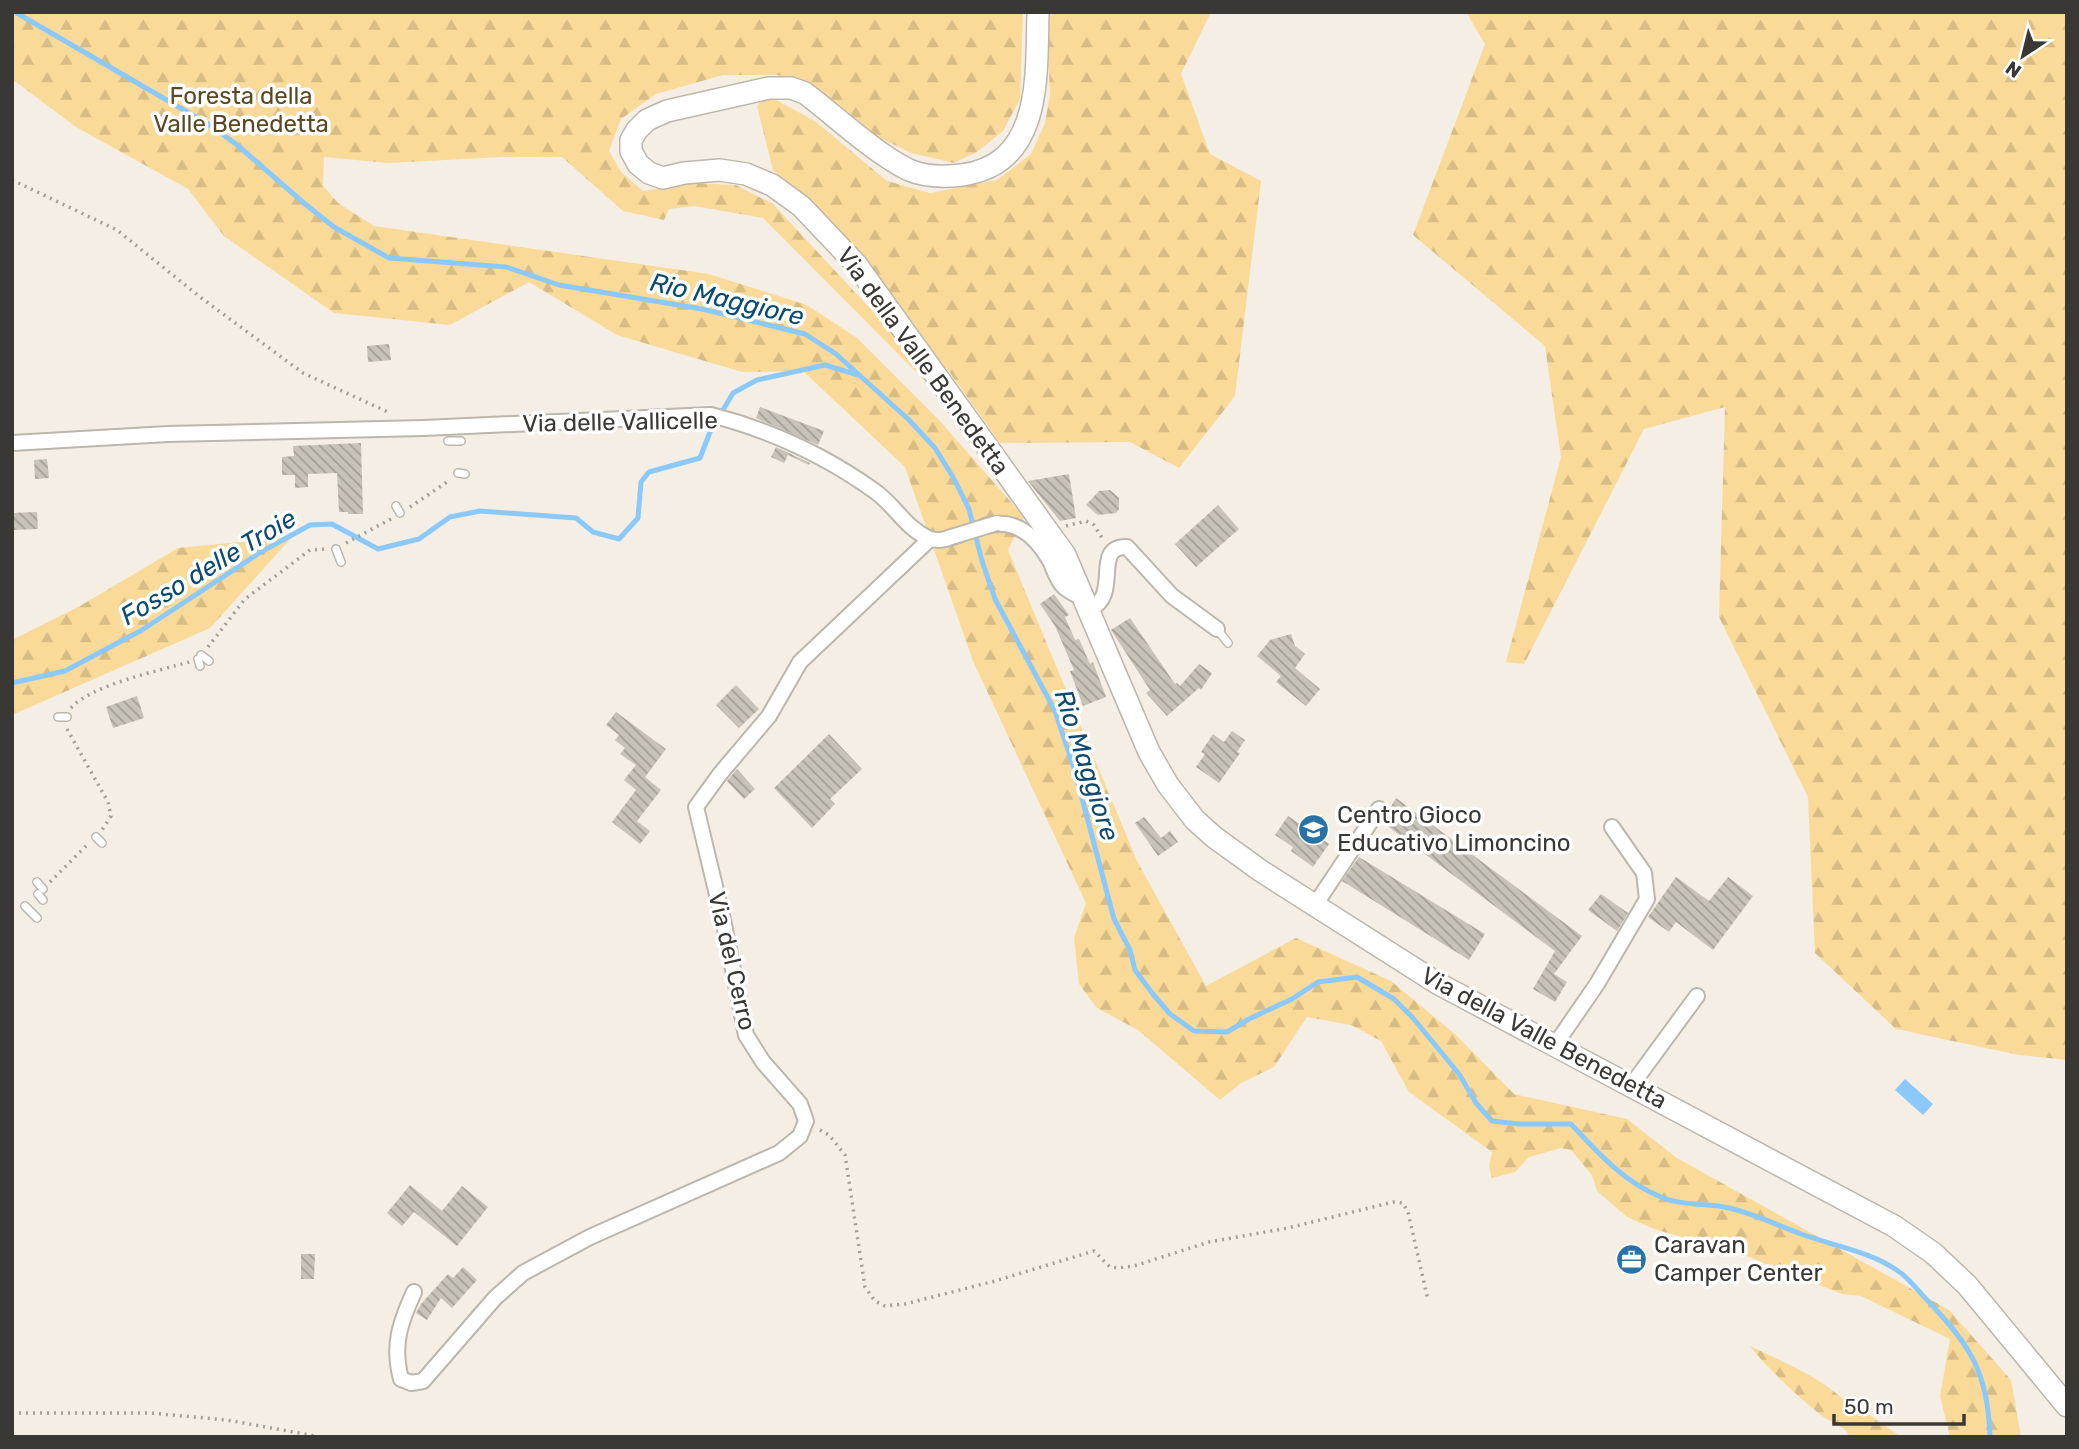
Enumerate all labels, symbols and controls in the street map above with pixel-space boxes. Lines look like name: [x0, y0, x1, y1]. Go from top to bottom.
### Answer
north arrow: [1988, 21, 2058, 91]
text: N: [2001, 56, 2026, 83]
park label: Foresta della Valle Benedetta: [153, 82, 329, 138]
street label: Via della Valle Benedetta: [831, 242, 1015, 480]
water label: Rio Maggiore: [647, 267, 807, 332]
street label: Via delle Vallicelle: [522, 406, 718, 438]
water label: Fosso delle Troie: [115, 503, 302, 632]
water label: Rio Maggiore: [1048, 686, 1126, 845]
place label: Centro Gioco Educativo Limoncino: [1337, 801, 1571, 857]
school or university icon: Centro Gioco Educativo Limoncino: [1297, 812, 1331, 846]
street label: Via del Cerro: [702, 889, 762, 1033]
street label: Via della Valle Benedetta: [1416, 961, 1672, 1115]
place label: Caravan Camper Center: [1654, 1231, 1823, 1287]
office icon: Caravan Camper Center: [1614, 1242, 1648, 1276]
scale bar: [1834, 1382, 1964, 1426]
text: 50 m: [1844, 1394, 1894, 1419]

